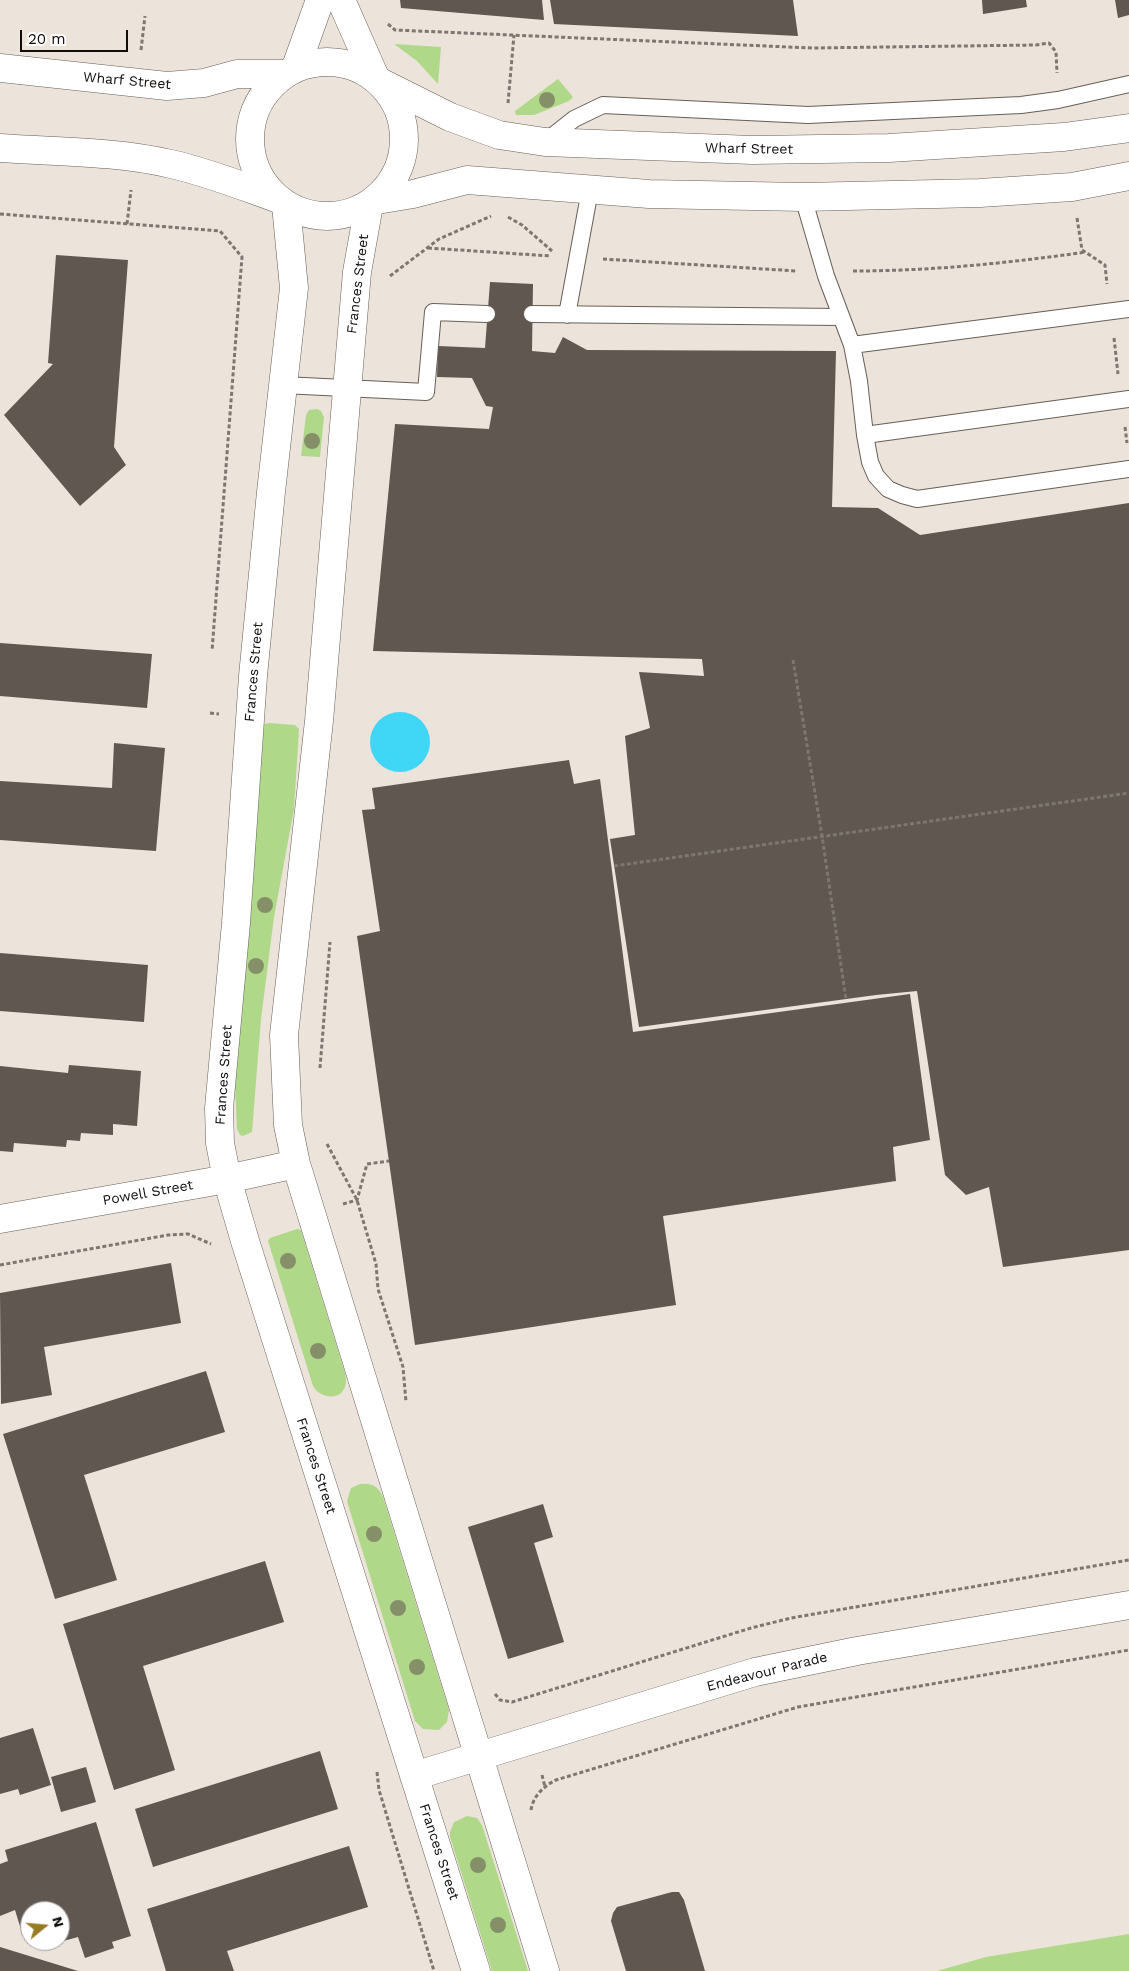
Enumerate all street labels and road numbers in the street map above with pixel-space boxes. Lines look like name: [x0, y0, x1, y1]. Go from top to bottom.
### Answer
street label: Wharf Street: [82, 69, 172, 93]
street label: Wharf Street: [705, 140, 793, 158]
street label: Frances Street: [344, 233, 372, 335]
street label: Frances Street: [241, 621, 267, 723]
street label: Frances Street: [212, 1024, 236, 1126]
street label: Powell Street: [101, 1177, 195, 1209]
street label: Frances Street: [293, 1416, 339, 1516]
street label: Endeavour Parade: [705, 1649, 829, 1695]
street label: Frances Street: [416, 1802, 462, 1902]

